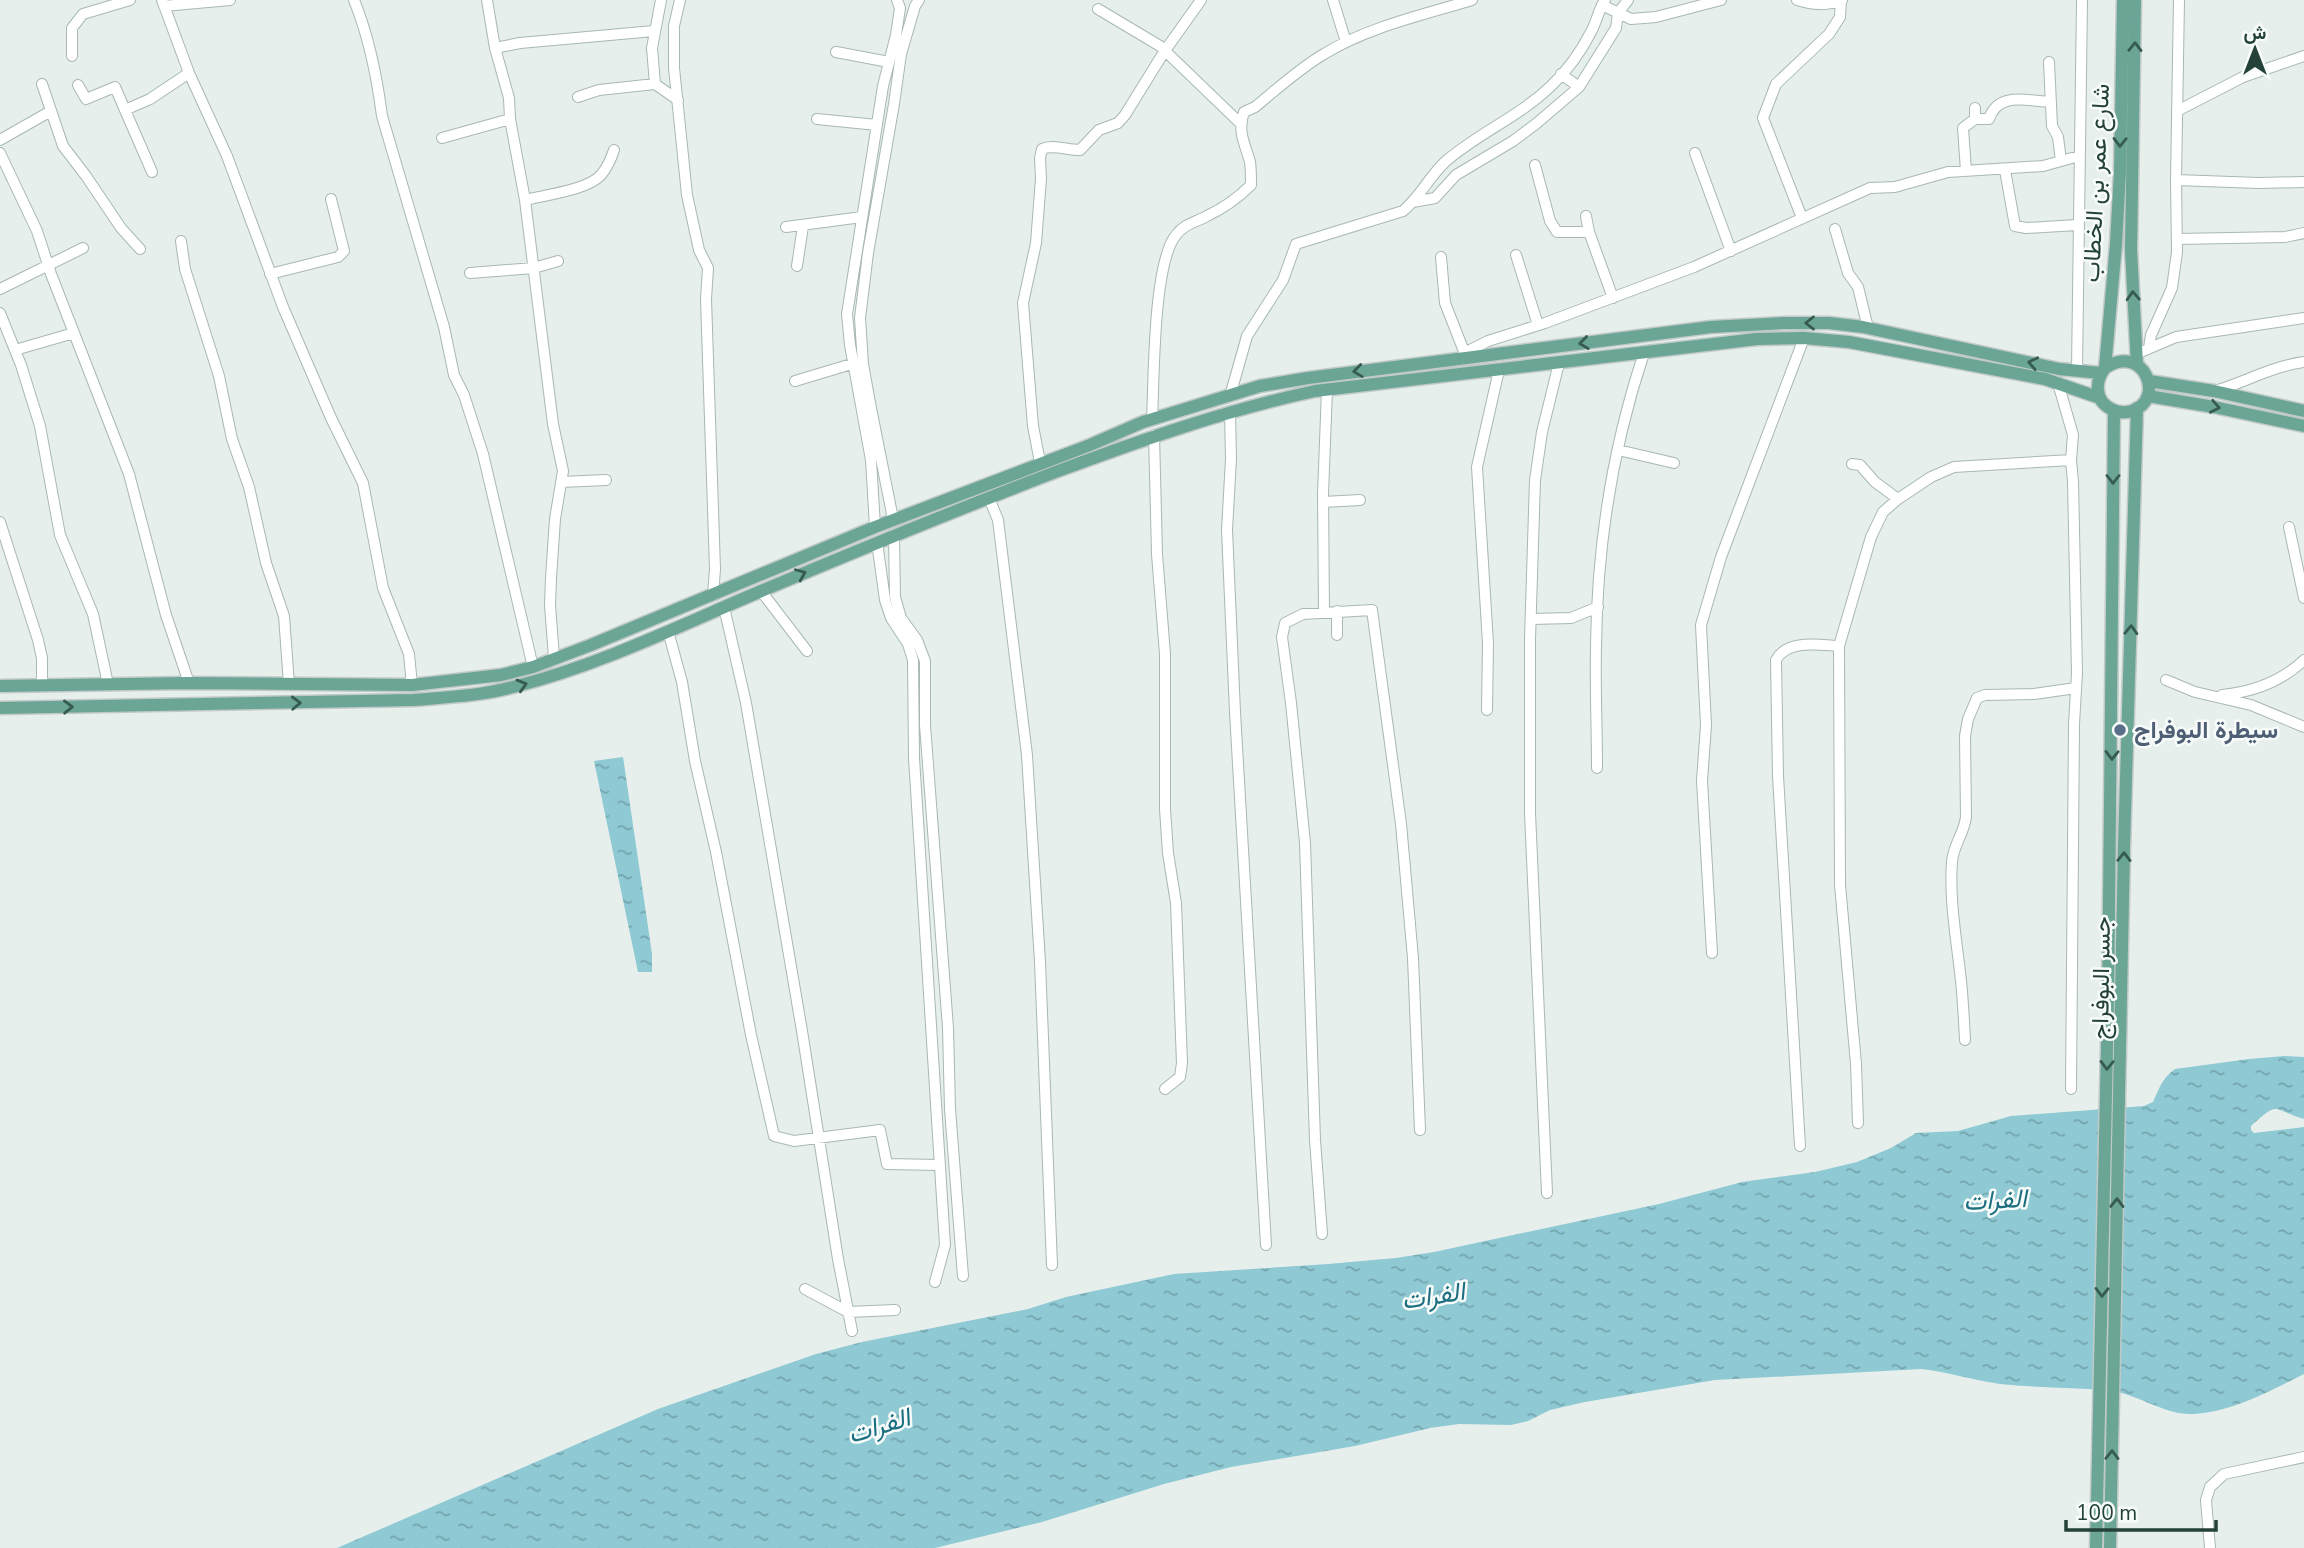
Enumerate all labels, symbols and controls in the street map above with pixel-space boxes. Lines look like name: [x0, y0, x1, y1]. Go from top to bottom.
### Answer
north arrow: [2220, 14, 2290, 84]
text: ش: [2244, 20, 2267, 46]
one-way arrow: [2127, 41, 2142, 52]
street label: شارع عمر بن الخطاب: [2075, 83, 2117, 283]
one-way arrow: [2112, 137, 2128, 147]
one-way arrow: [2126, 291, 2141, 302]
one-way arrow: [1804, 315, 1815, 331]
one-way arrow: [1578, 335, 1589, 350]
one-way arrow: [2027, 357, 2039, 372]
one-way arrow: [1352, 364, 1364, 379]
one-way arrow: [2209, 399, 2221, 414]
one-way arrow: [2105, 474, 2121, 485]
one-way arrow: [794, 568, 807, 582]
one-way arrow: [2123, 624, 2138, 635]
one-way arrow: [516, 679, 528, 693]
one-way arrow: [290, 695, 301, 710]
one-way arrow: [63, 699, 74, 715]
place label: سيطرة البوفراج: [2134, 714, 2278, 746]
marker: سيطرة البوفراج: [2112, 722, 2128, 738]
one-way arrow: [2104, 751, 2120, 761]
one-way arrow: [2116, 852, 2132, 862]
street label: جسر البوفراج: [2084, 916, 2118, 1040]
one-way arrow: [2099, 1060, 2115, 1071]
water label: الفرات: [1962, 1181, 2031, 1219]
one-way arrow: [2109, 1198, 2125, 1208]
water label: الفرات: [1399, 1273, 1470, 1318]
one-way arrow: [2094, 1288, 2110, 1298]
water label: الفرات: [844, 1399, 917, 1452]
one-way arrow: [2104, 1450, 2119, 1461]
scale bar: [2066, 1488, 2216, 1532]
text: 100 m: [2076, 1499, 2137, 1527]

